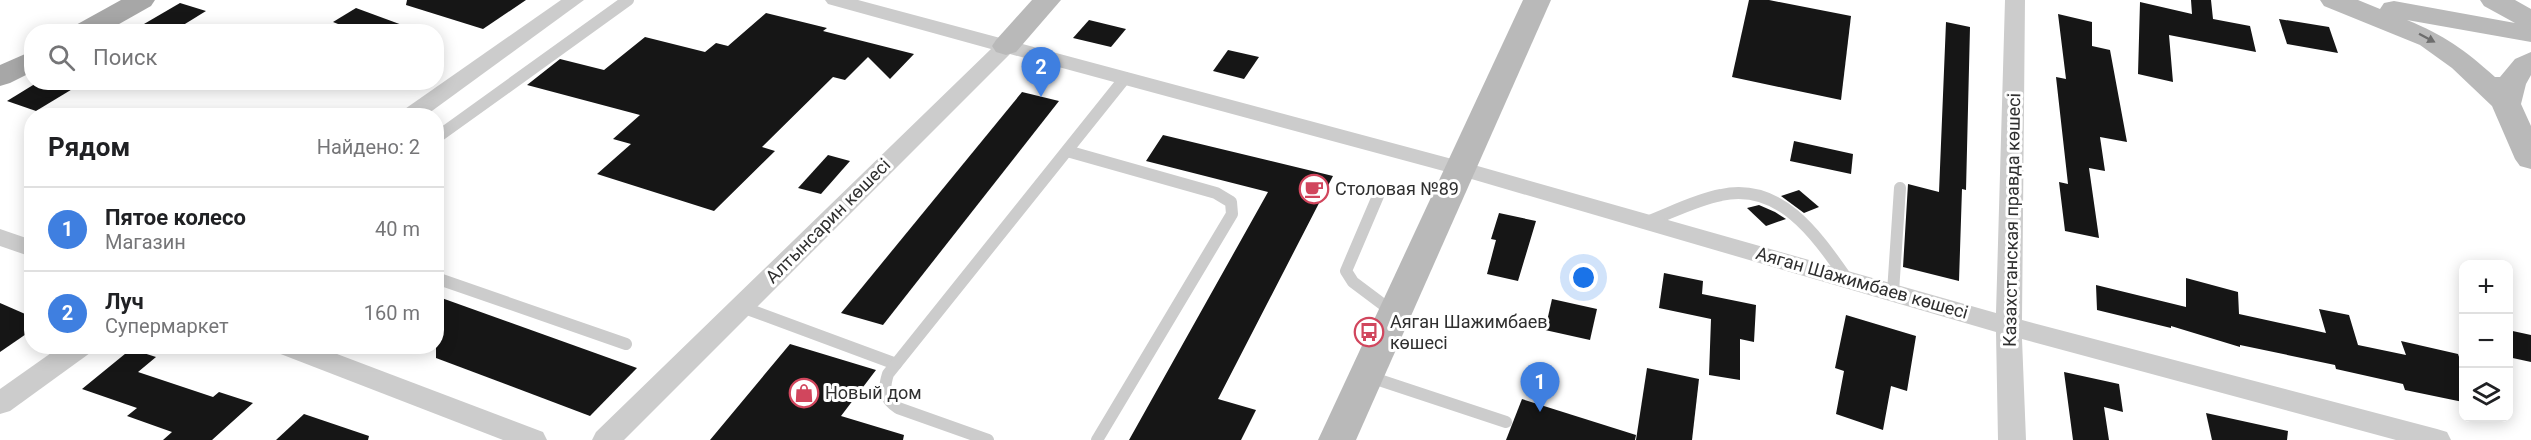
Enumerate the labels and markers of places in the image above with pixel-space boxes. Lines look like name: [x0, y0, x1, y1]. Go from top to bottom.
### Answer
pin: 2: [1022, 48, 1060, 97]
cafe icon: Столовая №89: [1298, 173, 1330, 205]
place label: Столовая №89: [1335, 178, 1459, 199]
place label: Аяган Шажимбаев көшесі: [1390, 311, 1548, 353]
bus stop icon: Аяган Шажимбаев көшесі: [1353, 316, 1385, 348]
pin: 1: [1520, 362, 1560, 412]
shop icon: Новый дом: [788, 377, 820, 409]
place label: Новый дом: [825, 382, 922, 403]

